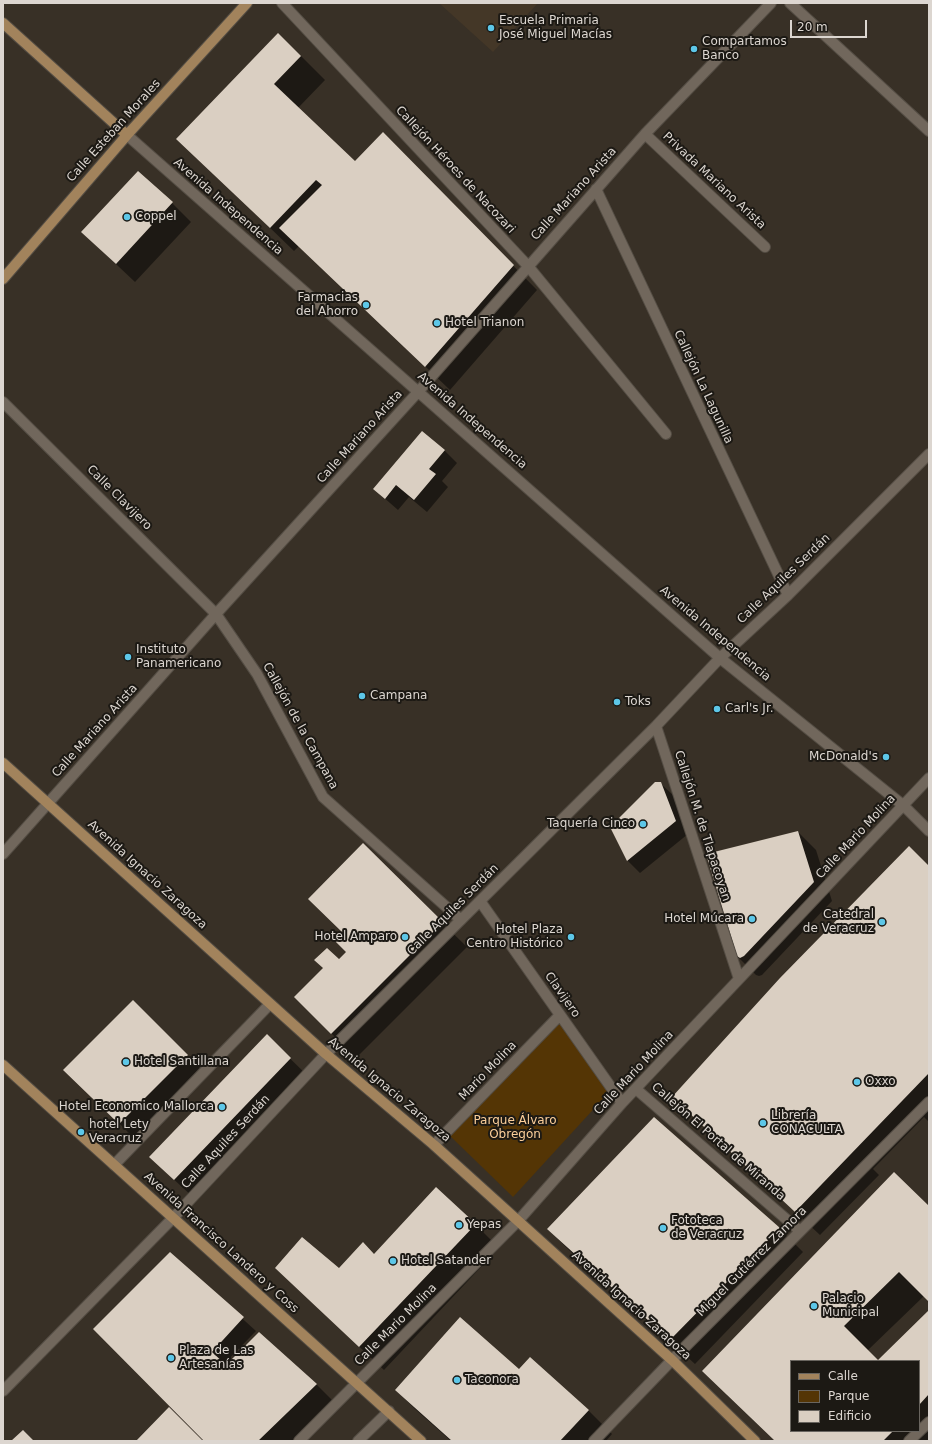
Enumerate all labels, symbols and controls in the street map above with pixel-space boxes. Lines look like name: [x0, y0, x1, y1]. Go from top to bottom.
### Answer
scale bar: [792, 12, 869, 38]
place label: Escuela Primaria José Miguel Macías: [499, 14, 612, 42]
text: 20 m: [797, 20, 828, 34]
marker: Escuela Primaria José Miguel Macías: [486, 23, 496, 33]
place label: Compartamos Banco: [702, 35, 787, 63]
marker: Compartamos Banco: [689, 44, 699, 54]
street label: Calle Esteban Morales: [64, 77, 164, 185]
street label: Callejón Héroes de Nacozari: [392, 103, 518, 237]
street label: Privada Mariano Arista: [660, 130, 768, 232]
street label: Calle Mariano Arista: [528, 144, 620, 244]
street label: Avenida Independencia: [170, 156, 286, 258]
place label: Coppel: [135, 210, 177, 224]
marker: Coppel: [122, 212, 132, 222]
place label: Farmacias del Ahorro: [296, 291, 358, 319]
marker: Farmacias del Ahorro: [361, 300, 371, 310]
place label: Hotel Trianon: [445, 316, 524, 330]
marker: Hotel Trianon: [432, 318, 442, 328]
street label: Callejón La Lagunilla: [670, 328, 736, 446]
street label: Avenida Independencia: [414, 370, 530, 472]
street label: Calle Mariano Arista: [314, 387, 406, 487]
street label: Calle Clavijero: [84, 463, 154, 533]
street label: Calle Aquiles Serdán: [735, 531, 833, 627]
street label: Avenida Independencia: [657, 583, 773, 685]
place label: Instituto Panamericano: [136, 643, 221, 671]
marker: Instituto Panamericano: [123, 652, 133, 662]
street label: Callejón de la Campana: [259, 660, 341, 792]
street label: Calle Mariano Arista: [49, 681, 141, 781]
place label: Campana: [370, 689, 427, 703]
marker: Campana: [357, 691, 367, 701]
place label: Toks: [625, 695, 651, 709]
marker: Toks: [612, 697, 622, 707]
place label: Carl's Jr.: [725, 702, 774, 716]
marker: Carl's Jr.: [712, 704, 722, 714]
street label: Callejón M. de Tlapacoyan: [671, 749, 733, 903]
place label: McDonald's: [809, 750, 878, 764]
marker: McDonald's: [881, 752, 891, 762]
street label: Calle Mario Molina: [813, 792, 899, 882]
place label: Taquería Cinco: [547, 817, 635, 831]
street label: Avenida Ignacio Zaragoza: [84, 818, 210, 932]
marker: Taquería Cinco: [638, 819, 648, 829]
street label: Calle Aquiles Serdán: [404, 861, 502, 959]
place label: Catedral de Veracruz: [803, 908, 874, 936]
place label: Hotel Múcara: [664, 912, 744, 926]
marker: Hotel Múcara: [747, 914, 757, 924]
marker: Catedral de Veracruz: [877, 917, 887, 927]
place label: Hotel Plaza Centro Histórico: [466, 923, 563, 951]
place label: Hotel Amparo: [315, 930, 397, 944]
marker: Hotel Amparo: [400, 932, 410, 942]
marker: Hotel Plaza Centro Histórico: [566, 932, 576, 942]
street label: Clavijero: [541, 969, 583, 1021]
street label: Calle Mario Molina: [591, 1028, 677, 1118]
street label: Avenida Ignacio Zaragoza: [325, 1035, 453, 1145]
street label: Mario Molina: [456, 1039, 520, 1103]
place label: Hotel Santillana: [134, 1055, 229, 1069]
marker: Hotel Santillana: [121, 1057, 131, 1067]
place label: Oxxo: [865, 1075, 896, 1089]
marker: Oxxo: [852, 1077, 862, 1087]
street label: Callejón El Portal de Miranda: [648, 1080, 788, 1204]
street label: Calle Aquiles Serdán: [179, 1092, 273, 1192]
place label: Hotel Economico Mallorca: [59, 1100, 214, 1114]
marker: Hotel Economico Mallorca: [217, 1102, 227, 1112]
place label: Librería CONACULTA: [771, 1109, 843, 1137]
park label: Parque Álvaro Obregón: [473, 1114, 557, 1142]
place label: hotel Lety Veracruz: [89, 1118, 149, 1146]
marker: Librería CONACULTA: [758, 1118, 768, 1128]
marker: hotel Lety Veracruz: [76, 1127, 86, 1137]
street label: Avenida Francisco Landero y Coss: [141, 1170, 301, 1316]
street label: Miguel Gutiérrez Zamora: [694, 1204, 810, 1320]
place label: Fototeca de Veracruz: [671, 1214, 742, 1242]
place label: Yepas: [467, 1218, 501, 1232]
marker: Yepas: [454, 1220, 464, 1230]
marker: Fototeca de Veracruz: [658, 1223, 668, 1233]
street label: Avenida Ignacio Zaragoza: [568, 1249, 694, 1363]
place label: Hotel Satander: [401, 1254, 491, 1268]
marker: Hotel Satander: [388, 1256, 398, 1266]
street label: Calle Mario Molina: [352, 1281, 440, 1369]
place label: Palacio Municipal: [822, 1292, 879, 1320]
marker: Palacio Municipal: [809, 1301, 819, 1311]
place label: Plaza de Las Artesanías: [179, 1344, 253, 1372]
marker: Plaza de Las Artesanías: [166, 1353, 176, 1363]
legend: [790, 1360, 920, 1432]
text: Calle: [828, 1369, 858, 1383]
place label: Taconora: [465, 1373, 519, 1387]
marker: Taconora: [452, 1375, 462, 1385]
text: Parque: [828, 1389, 869, 1403]
text: Edificio: [828, 1409, 871, 1423]

